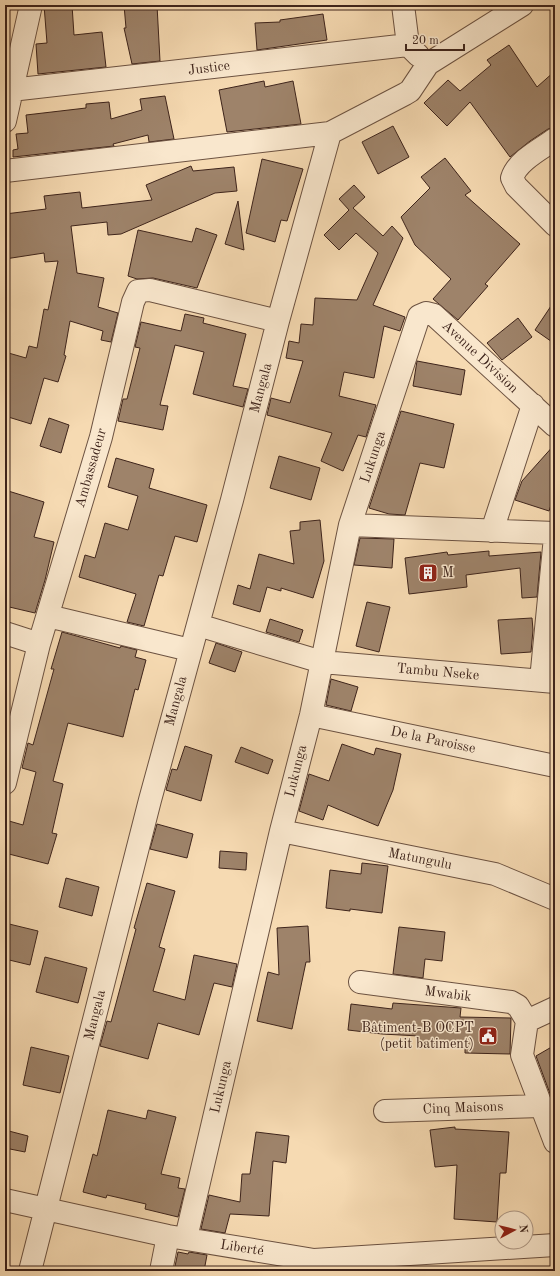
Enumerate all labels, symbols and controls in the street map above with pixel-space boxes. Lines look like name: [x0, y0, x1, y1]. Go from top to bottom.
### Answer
scale bar: [406, 26, 464, 52]
text: 20 m: [412, 35, 439, 47]
street label: Justice: [187, 58, 231, 78]
street label: Avenue Division: [439, 318, 521, 396]
street label: Mangala: [248, 361, 274, 415]
street label: Ambassadeur: [73, 426, 109, 509]
street label: Lukunga: [358, 429, 388, 485]
building icon: M: [417, 562, 439, 584]
place label: M: [442, 566, 454, 580]
street label: Tambu Nseke: [396, 661, 480, 683]
street label: Mangala: [163, 674, 189, 728]
street label: De la Paroisse: [389, 724, 477, 756]
street label: Lukunga: [283, 743, 309, 799]
street label: Matungulu: [387, 846, 454, 872]
street label: Mwabik: [424, 984, 472, 1004]
street label: Mangala: [82, 988, 108, 1042]
place label: Bâtiment-B OCPT (petit batiment): [361, 1021, 474, 1051]
public building icon: Bâtiment-B OCPT (petit batiment): [477, 1025, 499, 1047]
street label: Lukunga: [208, 1059, 234, 1115]
street label: Cinq Maisons: [422, 1100, 504, 1116]
north arrow: [494, 1210, 534, 1250]
text: N: [516, 1224, 528, 1234]
street label: Liberté: [219, 1238, 265, 1258]

